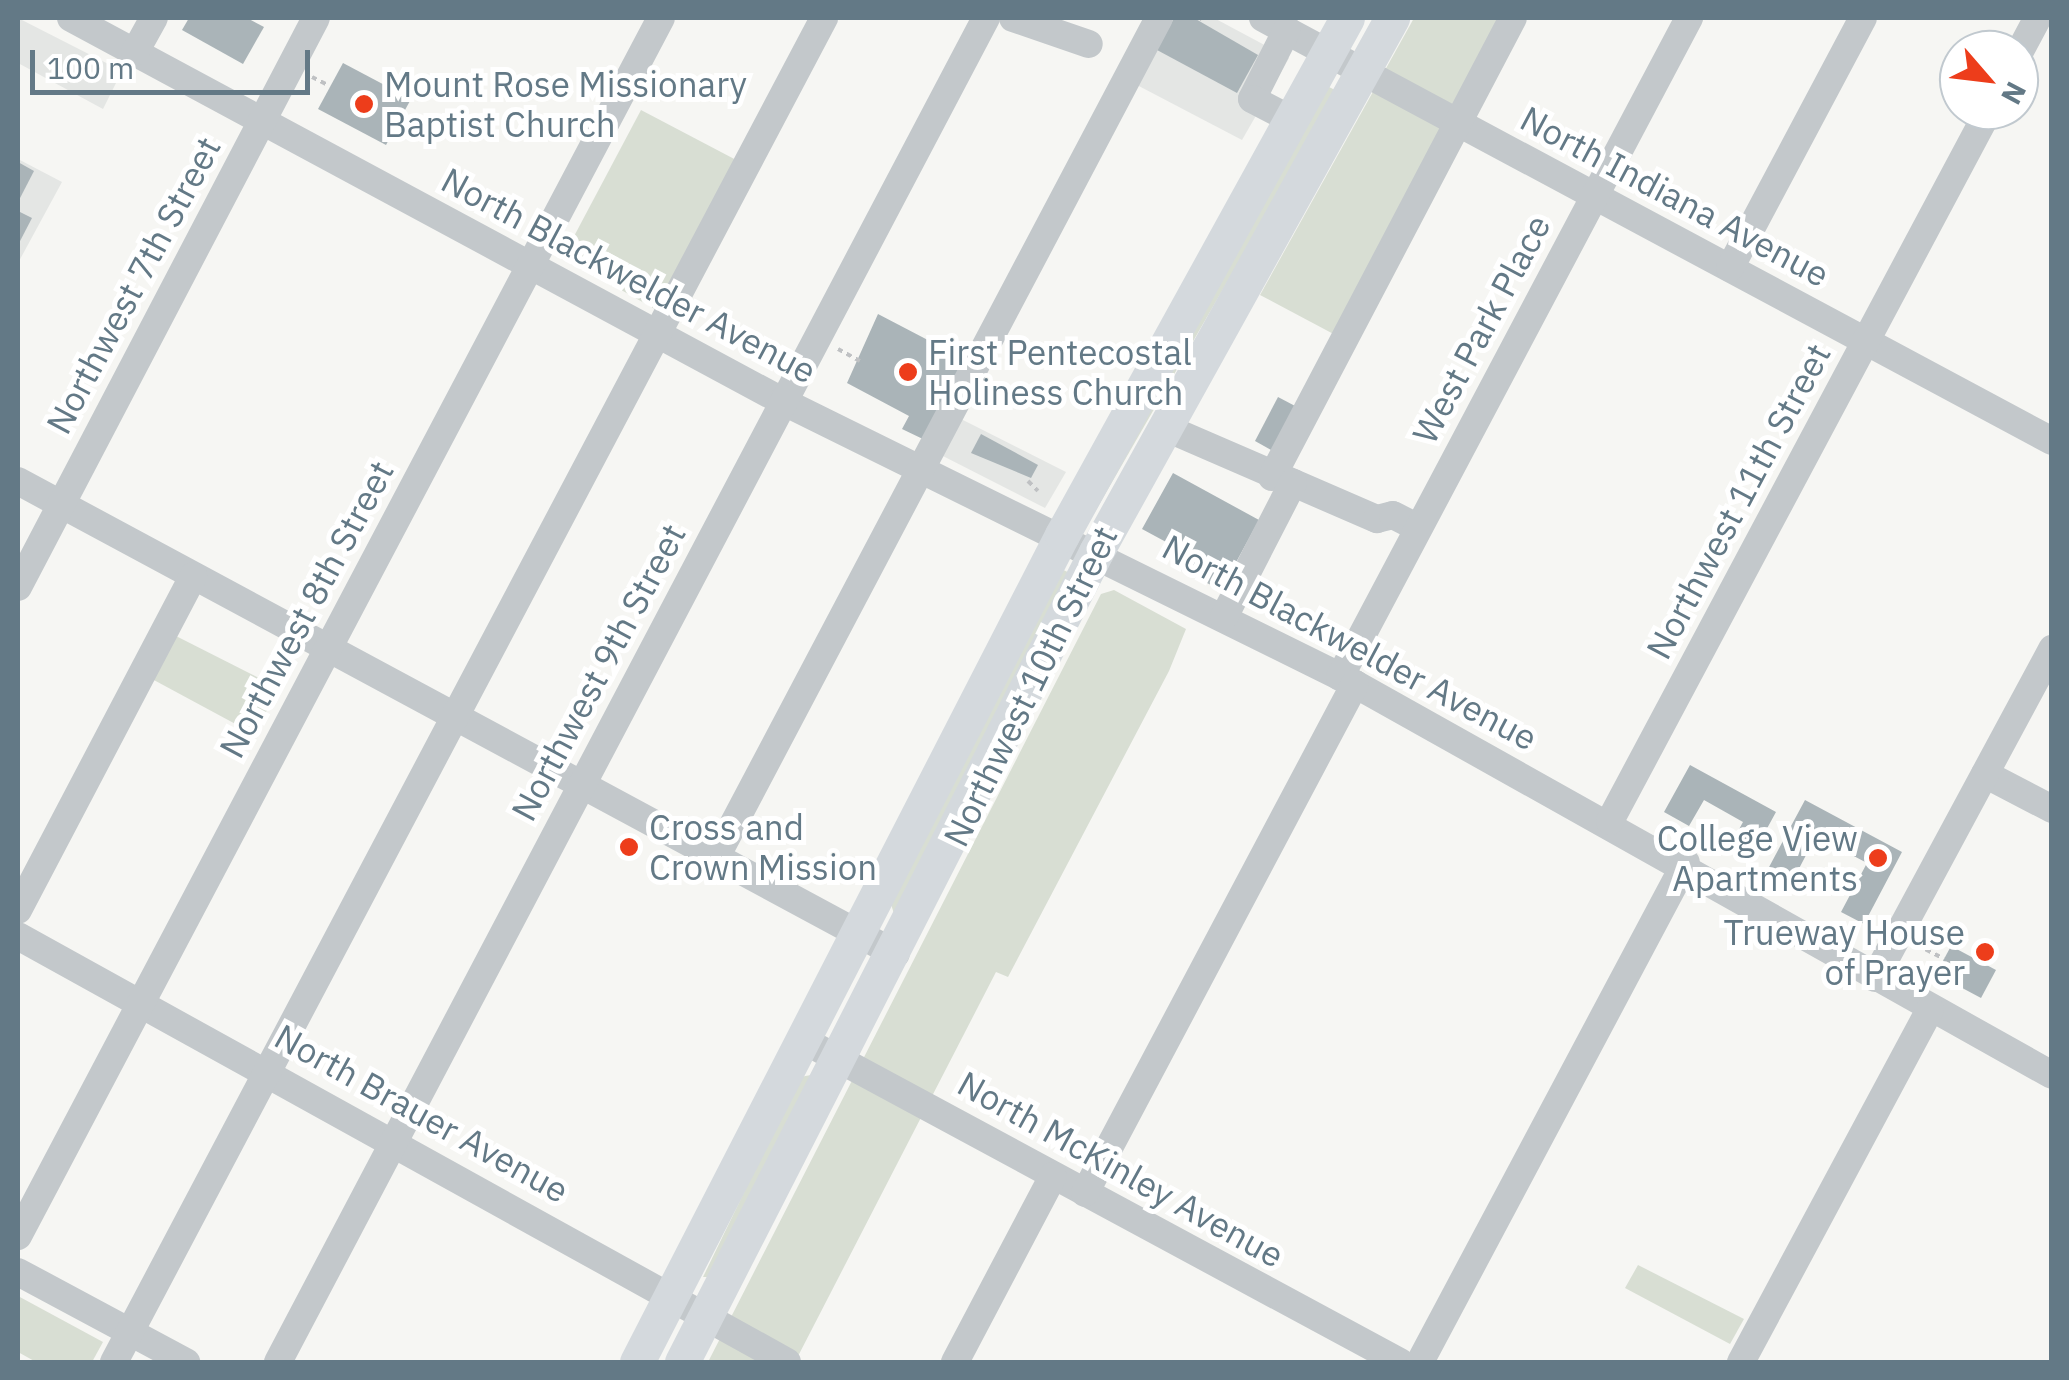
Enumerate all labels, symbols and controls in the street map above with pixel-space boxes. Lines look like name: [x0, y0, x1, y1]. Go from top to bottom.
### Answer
scale bar: [35, 30, 315, 92]
north arrow: [1939, 30, 2039, 130]
text: 100 m: [47, 48, 134, 87]
place label: Mount Rose Missionary Baptist Church: [384, 63, 747, 145]
text: N: [1993, 76, 2035, 111]
marker: Mount Rose Missionary Baptist Church: [353, 93, 375, 115]
street label: North Indiana Avenue: [1514, 97, 1836, 295]
street label: Northwest 7th Street: [37, 129, 229, 441]
street label: North Blackwelder Avenue: [435, 158, 823, 392]
street label: West Park Place: [1403, 208, 1559, 450]
place label: First Pentecostal Holiness Church: [928, 331, 1192, 413]
street label: Northwest 11th Street: [1637, 336, 1839, 666]
marker: First Pentecostal Holiness Church: [897, 361, 919, 383]
street label: Northwest 8th Street: [210, 453, 402, 765]
street label: Northwest 9th Street: [502, 516, 694, 828]
street label: Northwest 10th Street: [934, 519, 1126, 853]
street label: North Blackwelder Avenue: [1156, 525, 1544, 759]
place label: Cross and Crown Mission: [649, 806, 877, 888]
place label: College View Apartments: [1657, 817, 1858, 899]
marker: Cross and Crown Mission: [618, 836, 640, 858]
marker: College View Apartments: [1867, 847, 1889, 869]
place label: Trueway House of Prayer: [1724, 911, 1965, 993]
marker: Trueway House of Prayer: [1974, 941, 1996, 963]
street label: North Brauer Avenue: [268, 1015, 576, 1211]
street label: North McKinley Avenue: [951, 1062, 1291, 1276]

